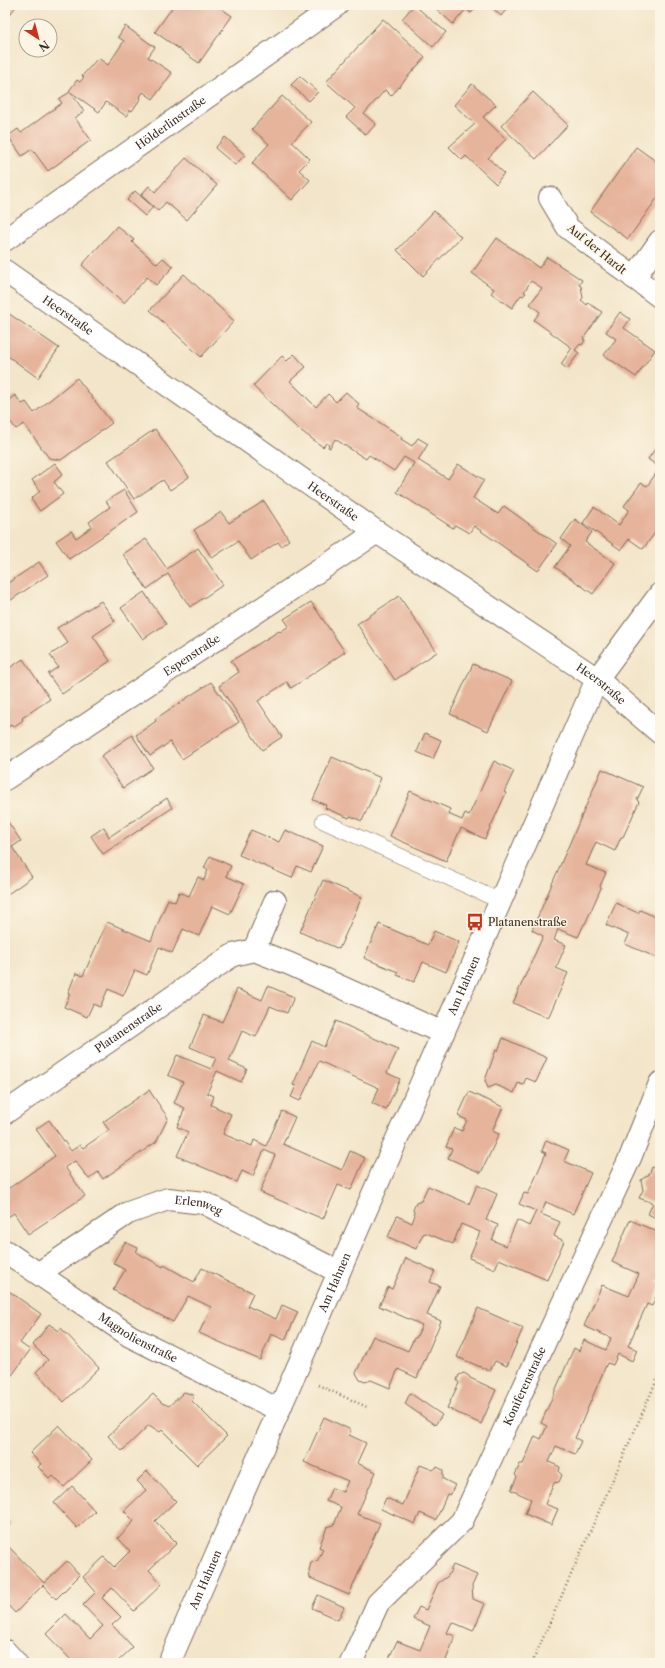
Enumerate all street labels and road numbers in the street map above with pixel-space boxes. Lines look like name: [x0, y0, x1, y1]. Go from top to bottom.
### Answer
street label: Hölderlinstraße: [133, 93, 209, 152]
street label: Auf der Hardt: [564, 220, 629, 277]
street label: Heerstraße: [40, 293, 96, 338]
street label: Heerstraße: [305, 479, 361, 524]
street label: Espenstraße: [161, 631, 223, 679]
street label: Heerstraße: [574, 660, 629, 707]
street label: Am Hahnen: [444, 953, 483, 1018]
street label: Platanenstraße: [92, 999, 165, 1056]
street label: Erlenweg: [174, 1193, 225, 1218]
street label: Am Hahnen: [315, 1251, 354, 1315]
street label: Magnolienstraße: [96, 1310, 180, 1366]
street label: Koniferenstraße: [500, 1344, 549, 1428]
street label: Am Hahnen: [186, 1548, 224, 1612]

